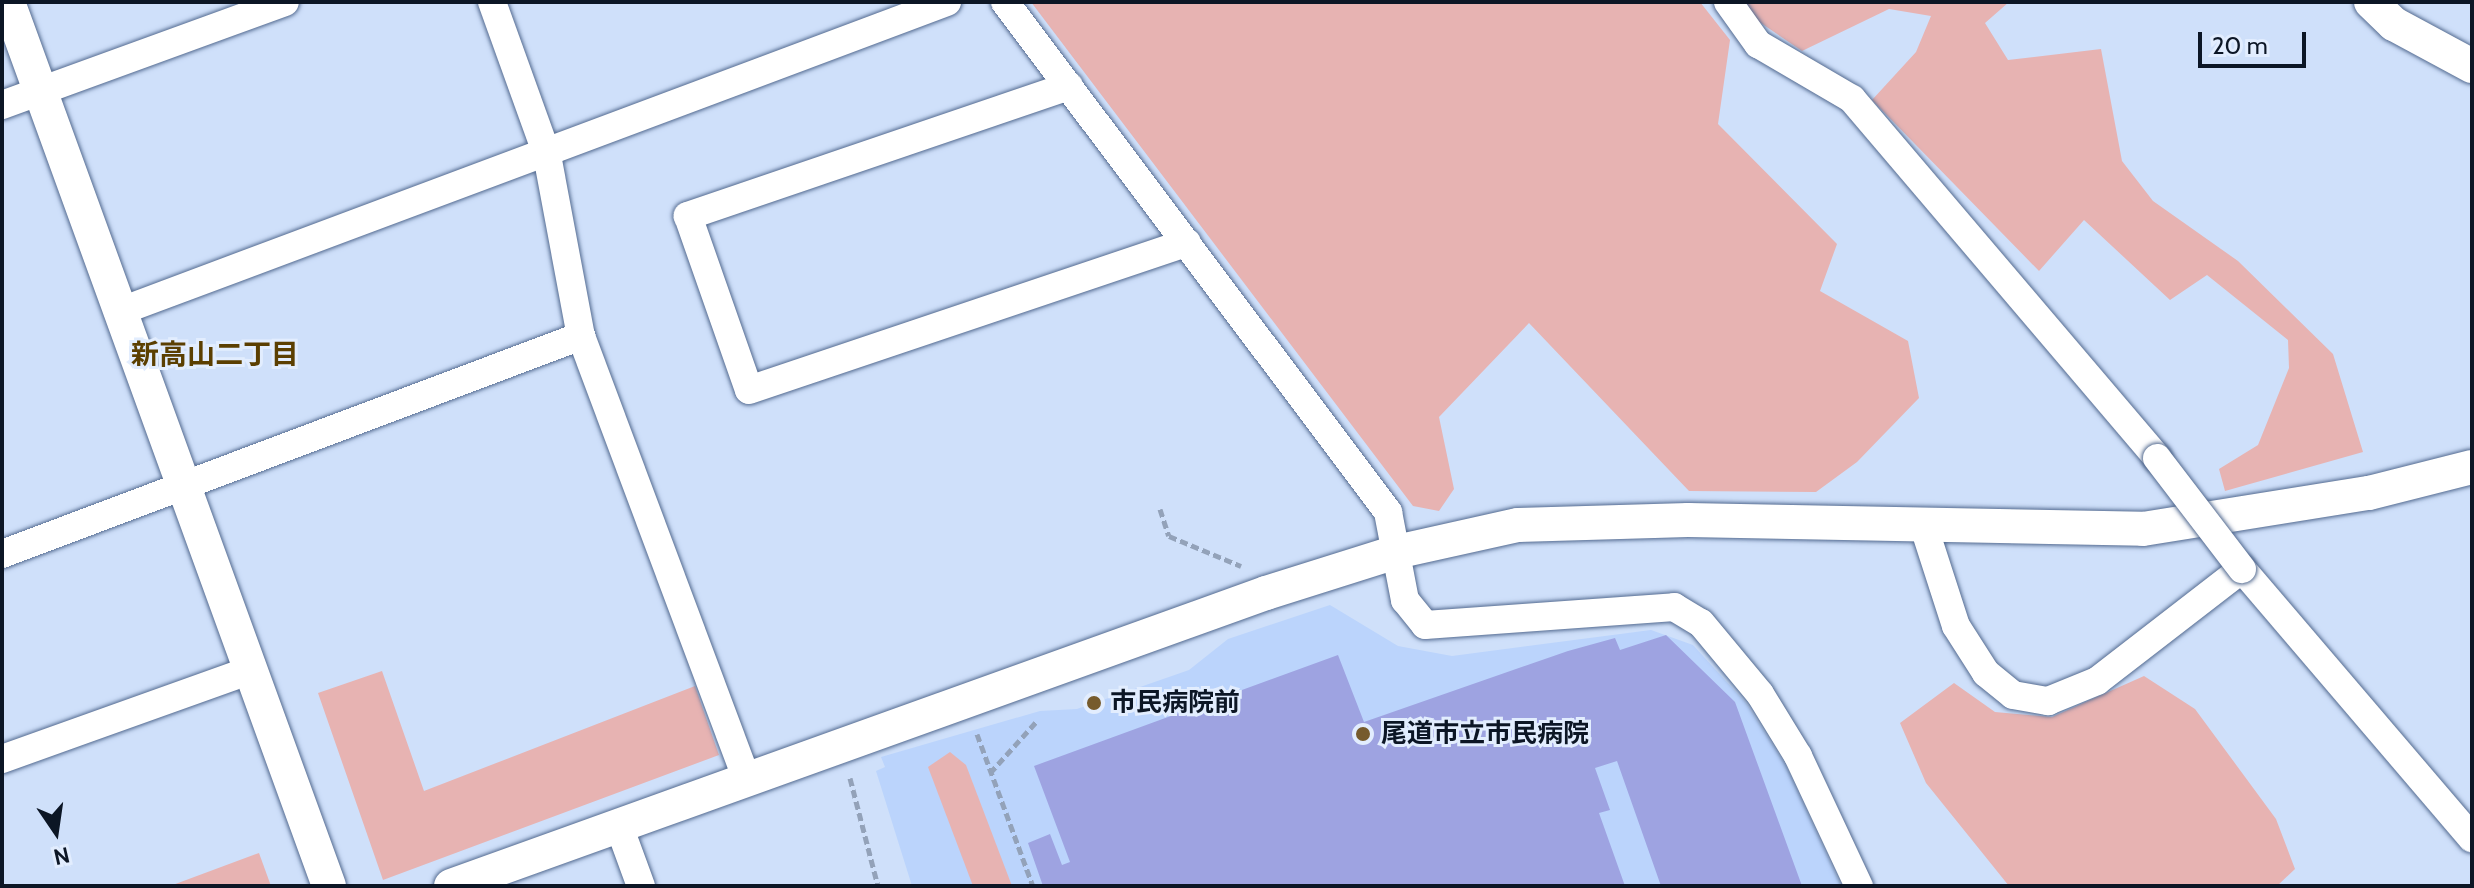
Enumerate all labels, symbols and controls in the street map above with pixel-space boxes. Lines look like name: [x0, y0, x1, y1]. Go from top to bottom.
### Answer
scale bar: [2202, 16, 2310, 66]
text: 20 m: [2212, 31, 2268, 60]
district label: 新高山二丁目: [131, 337, 299, 371]
place label: 市民病院前: [1110, 687, 1240, 719]
marker: 市民病院前: [1085, 694, 1103, 712]
place label: 尾道市立市民病院: [1381, 718, 1589, 750]
marker: 尾道市立市民病院: [1352, 723, 1374, 745]
north arrow: [16, 792, 96, 872]
text: N: [51, 841, 72, 871]

